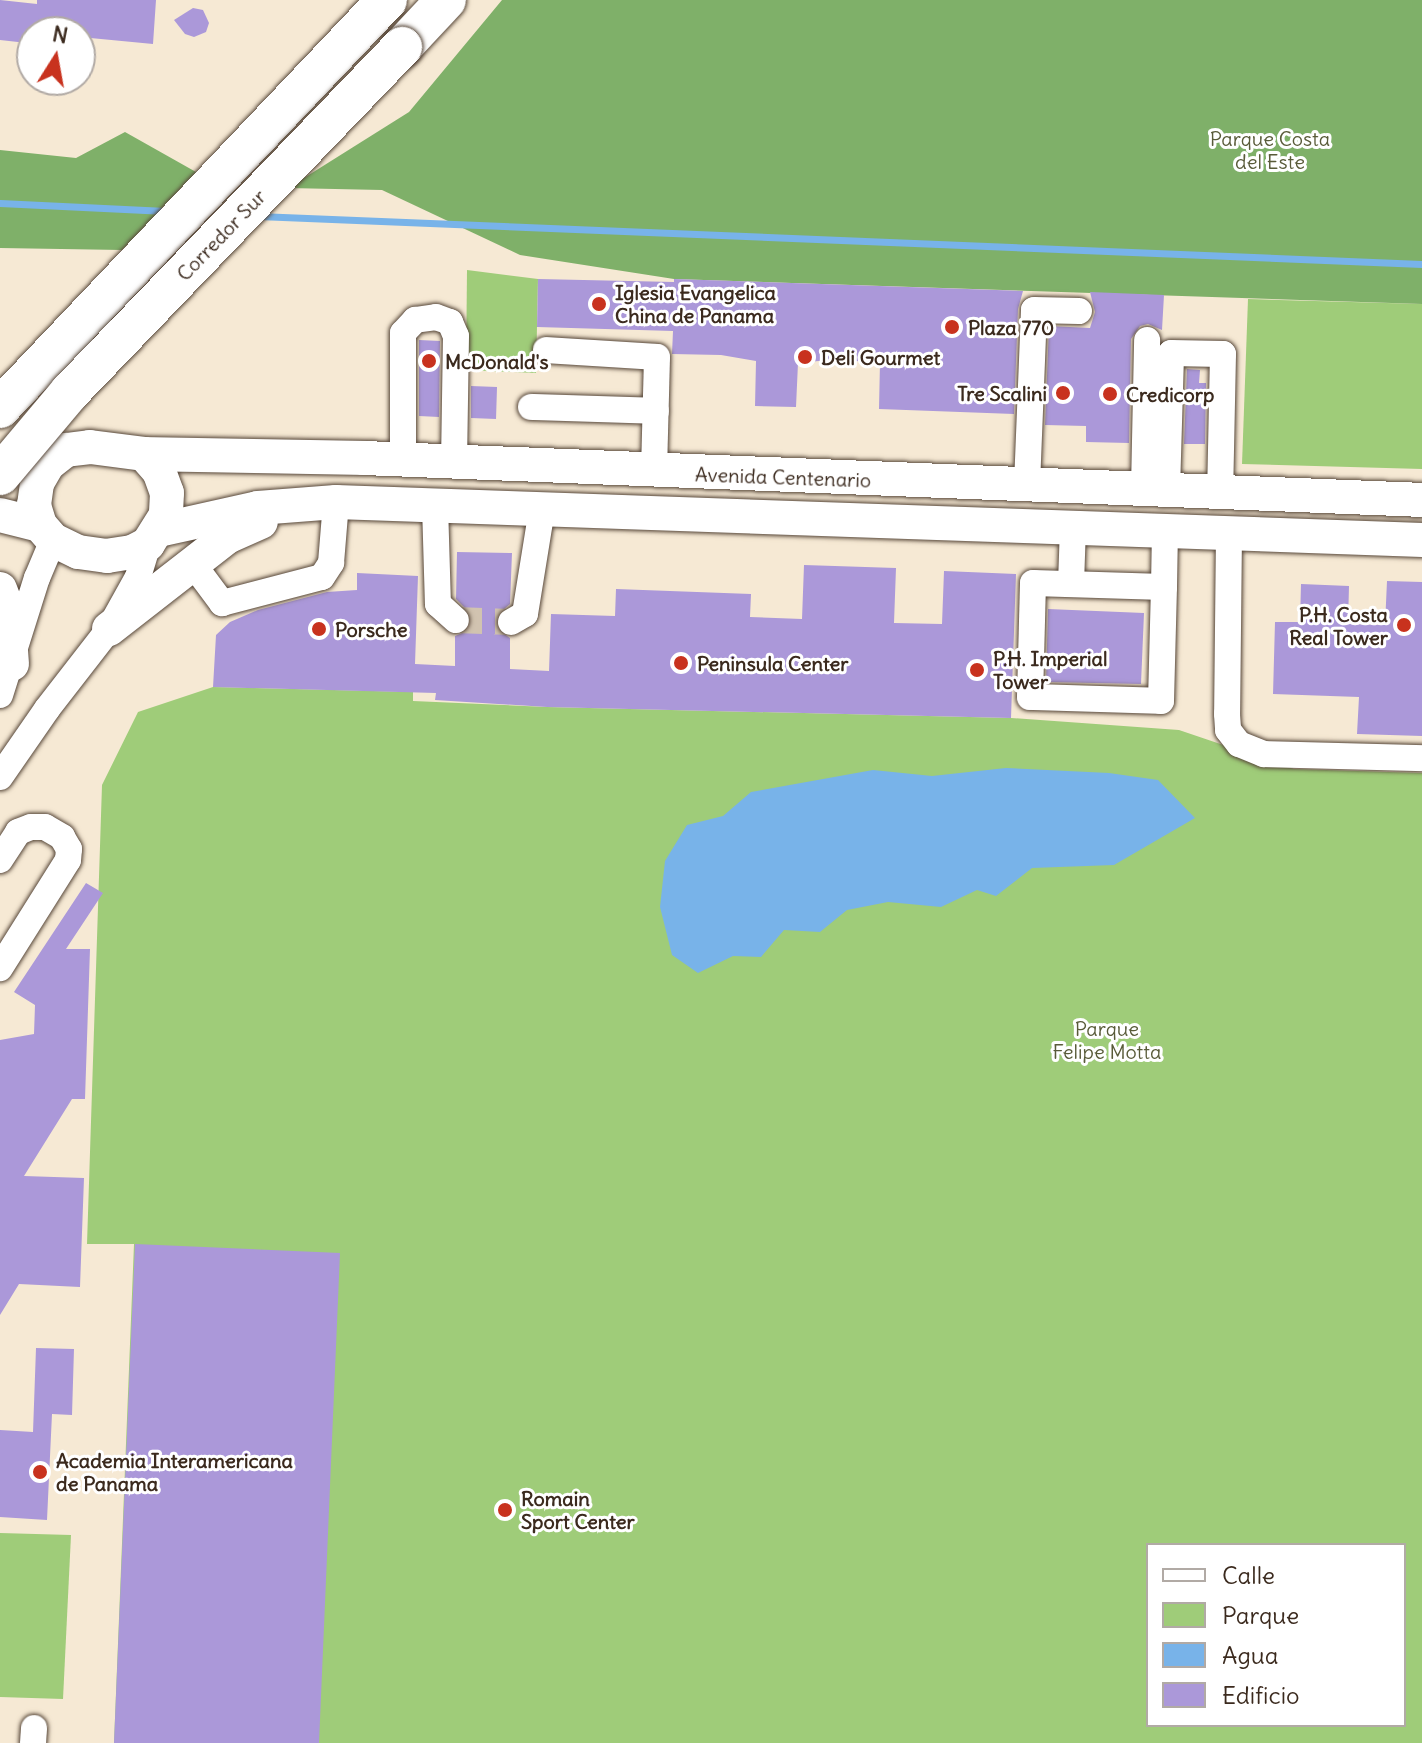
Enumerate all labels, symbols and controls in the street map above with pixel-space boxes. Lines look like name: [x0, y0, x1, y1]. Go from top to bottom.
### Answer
north arrow: [16, 16, 96, 96]
text: N: [50, 19, 70, 50]
park label: Parque Costa del Este: [1210, 126, 1330, 173]
street label: Corredor Sur: [172, 184, 270, 286]
place label: Iglesia Evangelica China de Panama: [615, 280, 776, 327]
marker: Iglesia Evangelica China de Panama: [590, 295, 608, 313]
place label: Plaza 770: [968, 315, 1054, 339]
marker: Plaza 770: [943, 318, 961, 336]
place label: Deli Gourmet: [821, 345, 940, 369]
marker: Deli Gourmet: [796, 348, 814, 366]
place label: McDonald's: [445, 349, 549, 373]
marker: McDonald's: [420, 352, 438, 370]
place label: Tre Scalini: [957, 381, 1047, 405]
place label: Credicorp: [1126, 382, 1214, 406]
marker: Tre Scalini: [1054, 384, 1072, 402]
marker: Credicorp: [1101, 385, 1119, 403]
street label: Avenida Centenario: [695, 462, 871, 492]
place label: P.H. Costa Real Tower: [1289, 602, 1388, 649]
marker: P.H. Costa Real Tower: [1395, 616, 1413, 634]
place label: Porsche: [335, 617, 408, 641]
marker: Porsche: [310, 620, 328, 638]
place label: P.H. Imperial Tower: [993, 646, 1107, 693]
place label: Peninsula Center: [697, 651, 848, 675]
marker: Peninsula Center: [672, 654, 690, 672]
marker: P.H. Imperial Tower: [968, 661, 986, 679]
park label: Parque Felipe Motta: [1053, 1017, 1161, 1064]
place label: Academia Interamericana de Panama: [56, 1448, 293, 1495]
marker: Academia Interamericana de Panama: [31, 1463, 49, 1481]
place label: Romain Sport Center: [521, 1486, 635, 1533]
marker: Romain Sport Center: [496, 1501, 514, 1519]
legend: [1146, 1543, 1406, 1727]
text: Calle: [1222, 1560, 1275, 1590]
text: Parque: [1222, 1600, 1299, 1630]
text: Agua: [1222, 1640, 1278, 1670]
text: Edificio: [1222, 1680, 1300, 1710]

